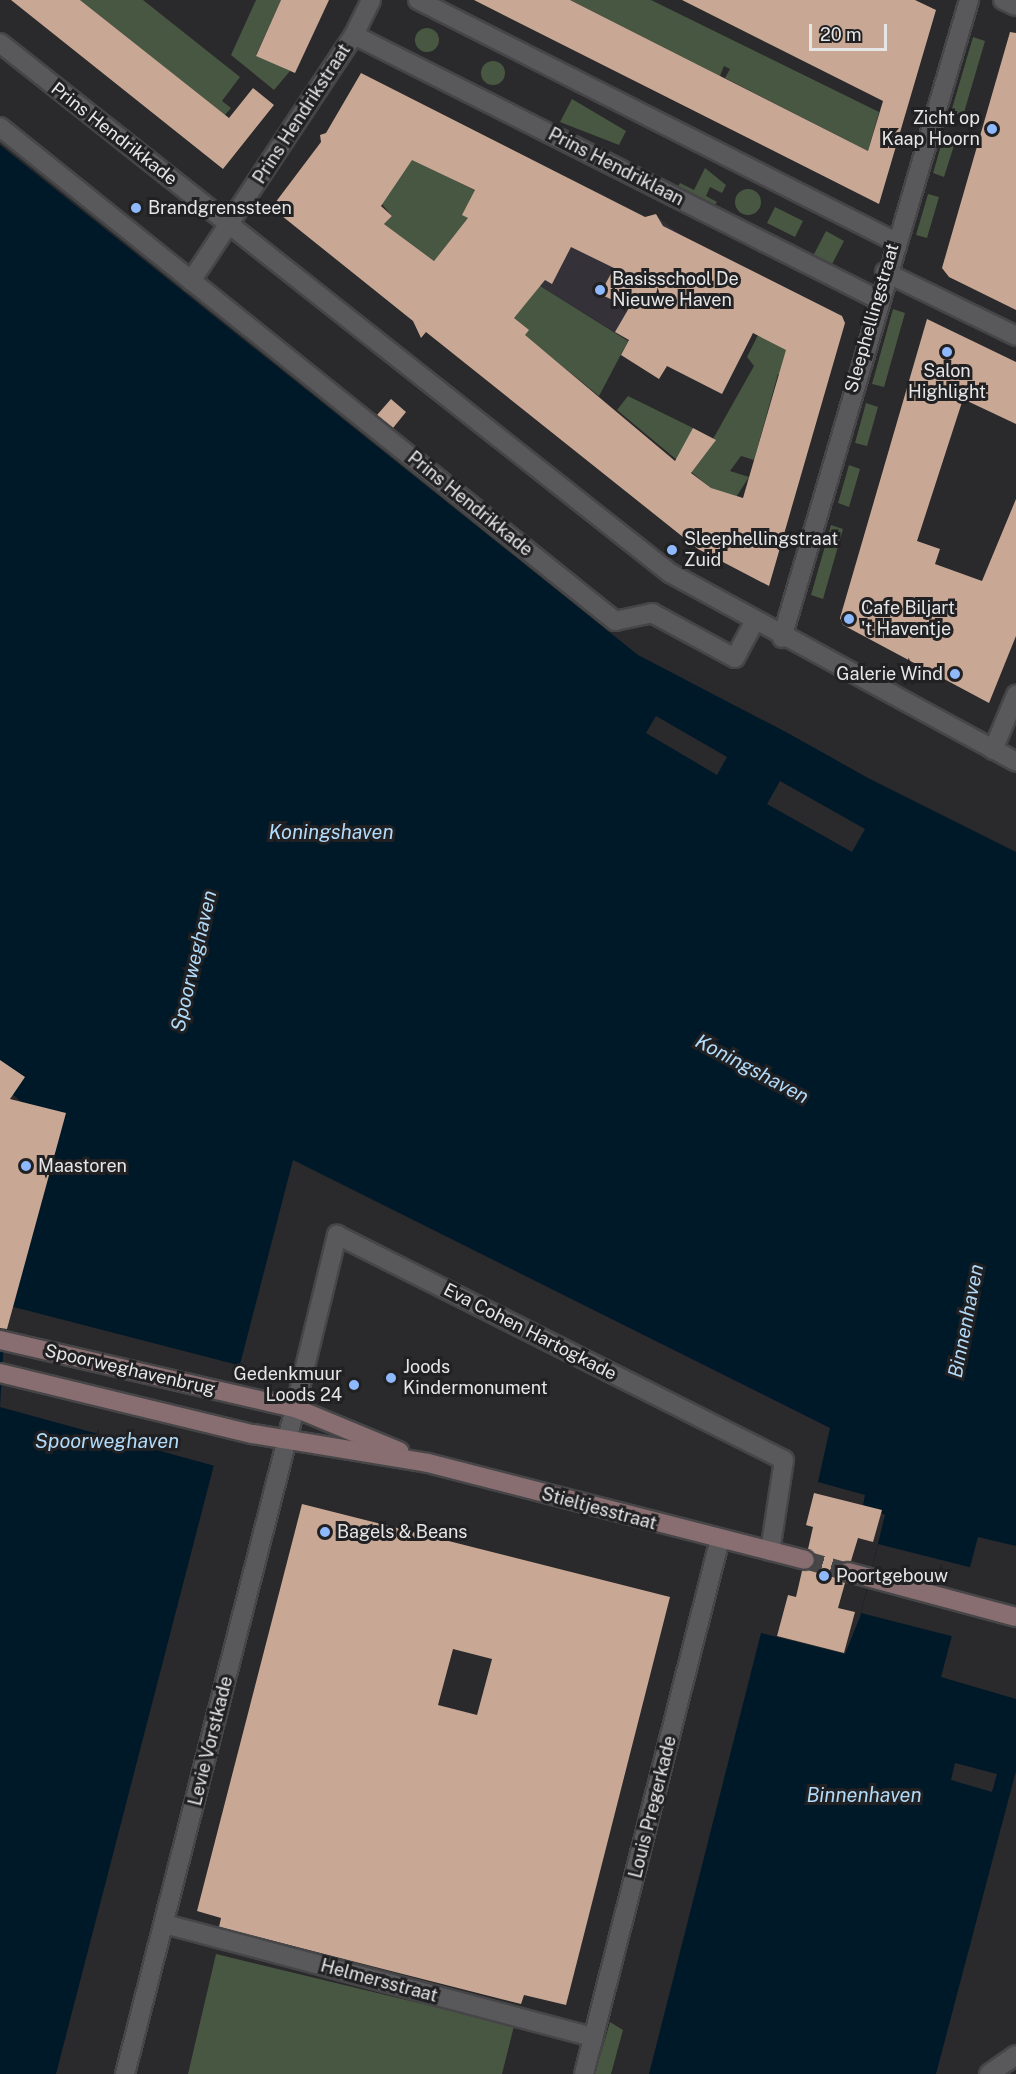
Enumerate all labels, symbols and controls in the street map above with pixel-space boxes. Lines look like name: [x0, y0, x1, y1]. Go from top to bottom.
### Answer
scale bar: [812, 12, 890, 50]
text: 20 m: [820, 24, 862, 45]
street label: Prins Hendrikstraat: [249, 40, 355, 188]
street label: Prins Hendrikkade: [47, 78, 181, 190]
place label: Zicht op Kaap Hoorn: [881, 108, 980, 150]
marker: Zicht op Kaap Hoorn: [985, 122, 999, 136]
street label: Prins Hendriklaan: [545, 123, 687, 211]
place label: Brandgrenssteen: [148, 197, 292, 219]
marker: Brandgrenssteen: [129, 201, 143, 215]
street label: Sleephellingstraat: [840, 241, 904, 395]
place label: Basisschool De Nieuwe Haven: [612, 269, 739, 312]
marker: Basisschool De Nieuwe Haven: [593, 283, 607, 297]
marker: Salon Highlight: [940, 345, 954, 359]
place label: Salon Highlight: [908, 361, 986, 404]
street label: Prins Hendrikkade: [403, 447, 537, 561]
place label: Sleephellingstraat Zuid: [684, 529, 838, 572]
marker: Sleephellingstraat Zuid: [665, 543, 679, 557]
place label: Cafe Biljart 't Haventje: [861, 598, 955, 640]
marker: Cafe Biljart 't Haventje: [842, 612, 856, 626]
place label: Galerie Wind: [836, 663, 943, 685]
marker: Galerie Wind: [948, 667, 962, 681]
water label: Koningshaven: [268, 820, 394, 844]
water label: Spoorweghaven: [166, 888, 222, 1034]
water label: Koningshaven: [691, 1029, 813, 1109]
place label: Maastoren: [38, 1155, 127, 1177]
marker: Maastoren: [19, 1159, 33, 1173]
water label: Binnenhaven: [943, 1262, 989, 1380]
street label: Eva Cohen Hartogkade: [440, 1279, 620, 1385]
street label: Spoorweghavenbrug: [43, 1340, 217, 1400]
place label: Joods Kindermonument: [403, 1357, 548, 1400]
place label: Gedenkmuur Loods 24: [234, 1364, 342, 1406]
marker: Joods Kindermonument: [384, 1371, 398, 1385]
marker: Gedenkmuur Loods 24: [347, 1378, 361, 1392]
water label: Spoorweghaven: [35, 1429, 179, 1453]
street label: Stieltjesstraat: [539, 1483, 659, 1535]
place label: Bagels & Beans: [337, 1521, 467, 1543]
marker: Bagels & Beans: [318, 1525, 332, 1539]
place label: Poortgebouw: [836, 1565, 948, 1587]
marker: Poortgebouw: [817, 1569, 831, 1583]
street label: Levie Vorstkade: [184, 1674, 238, 1808]
street label: Louis Pregerkade: [625, 1734, 681, 1880]
water label: Binnenhaven: [806, 1783, 922, 1807]
street label: Helmersstraat: [318, 1955, 440, 2007]

